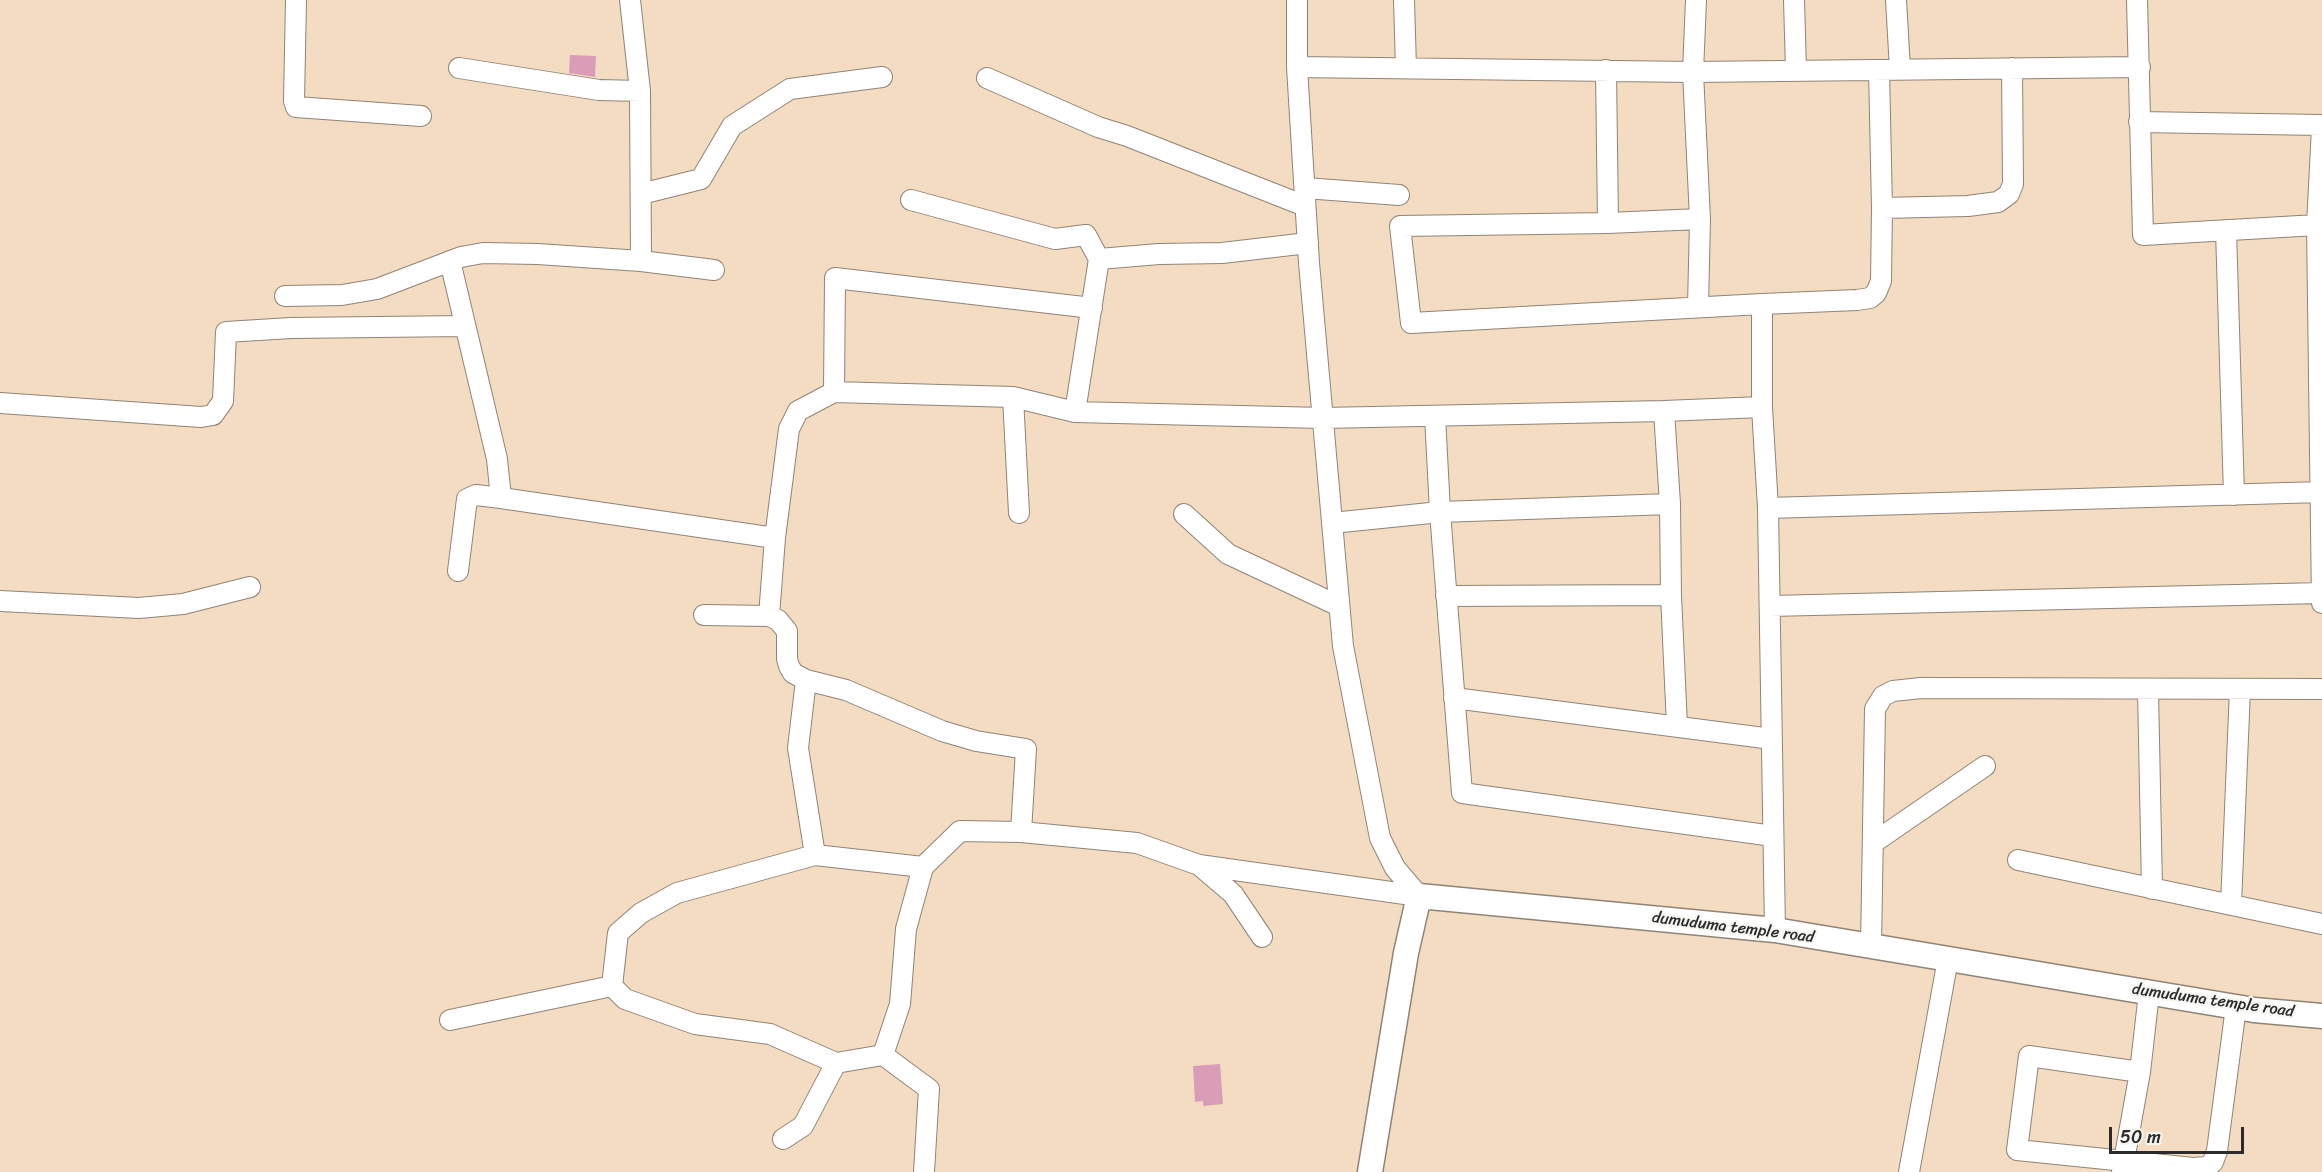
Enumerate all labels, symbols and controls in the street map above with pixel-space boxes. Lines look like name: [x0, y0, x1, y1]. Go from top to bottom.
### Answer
street label: dumuduma temple road: [1651, 909, 1815, 947]
street label: dumuduma temple road: [2131, 980, 2295, 1022]
scale bar: [2112, 1115, 2247, 1153]
text: 50 m: [2120, 1121, 2161, 1153]

